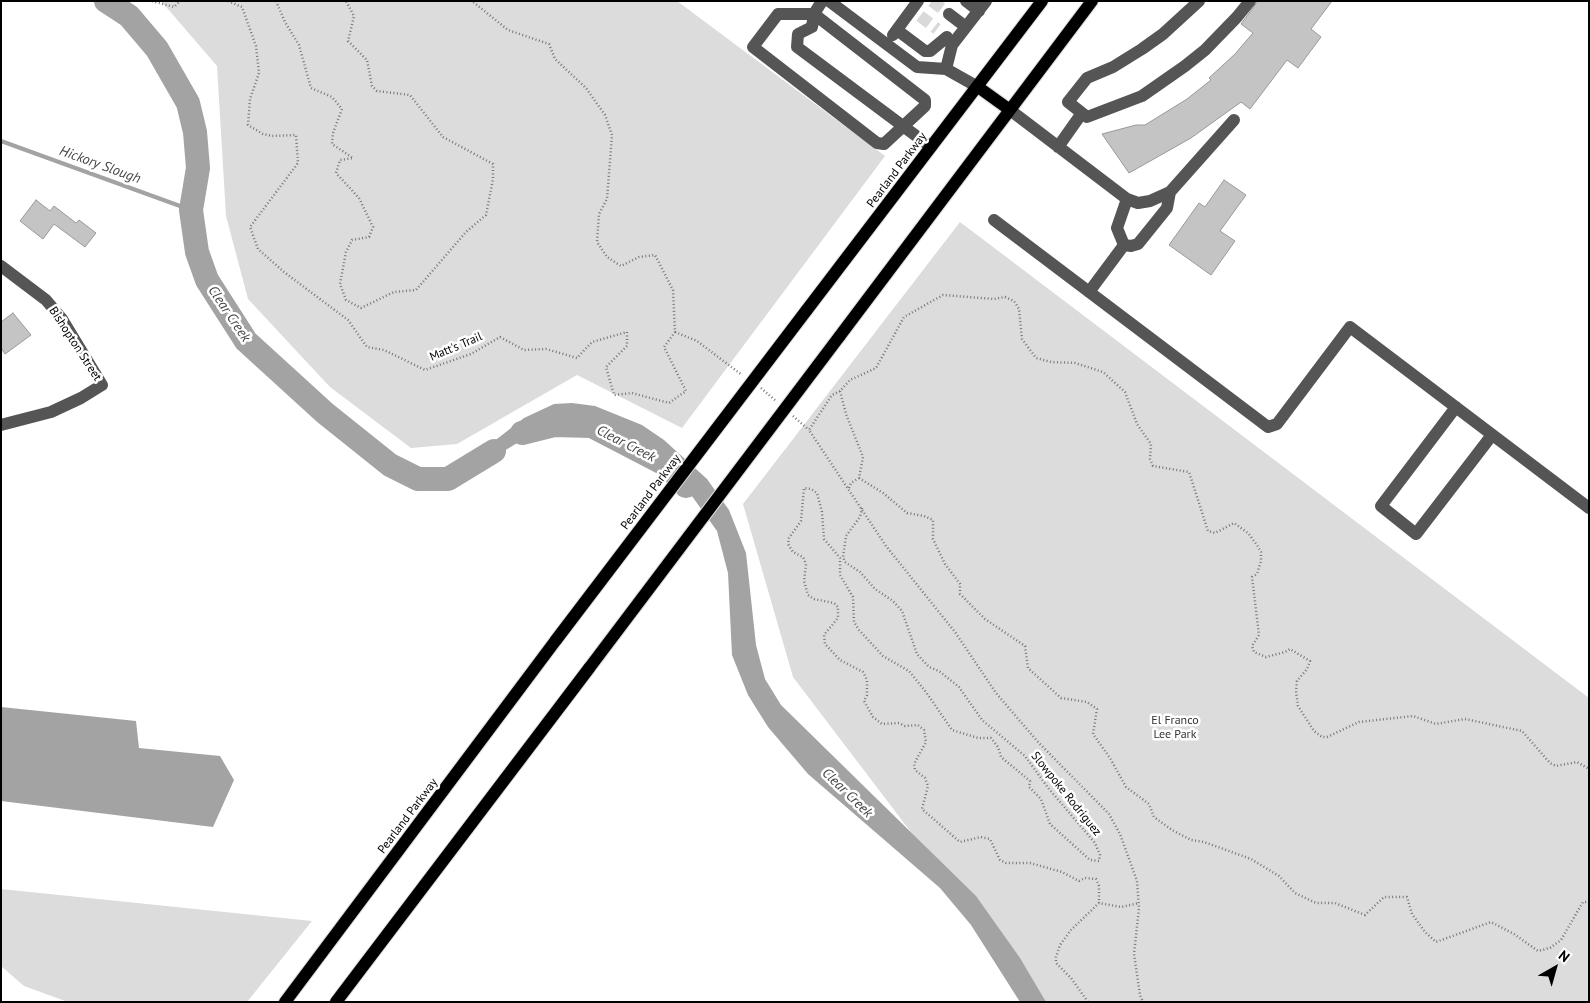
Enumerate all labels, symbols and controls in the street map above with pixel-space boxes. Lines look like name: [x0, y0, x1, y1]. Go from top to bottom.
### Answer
street label: Pearland Parkway: [864, 130, 930, 210]
water label: Hickory Slough: [57, 143, 143, 187]
water label: Clear Creek: [204, 283, 254, 345]
street label: Bishopton Street: [46, 304, 104, 384]
street label: Matt's Trail: [427, 329, 485, 365]
water label: Clear Creek: [594, 422, 658, 466]
street label: Pearland Parkway: [618, 452, 684, 532]
park label: El Franco Lee Park: [1151, 714, 1199, 742]
street label: Slowpoke Rodriguez: [1028, 749, 1104, 839]
water label: Clear Creek: [818, 765, 876, 821]
street label: Pearland Parkway: [375, 776, 441, 856]
north arrow: [1530, 943, 1580, 993]
text: N: [1555, 946, 1573, 966]

